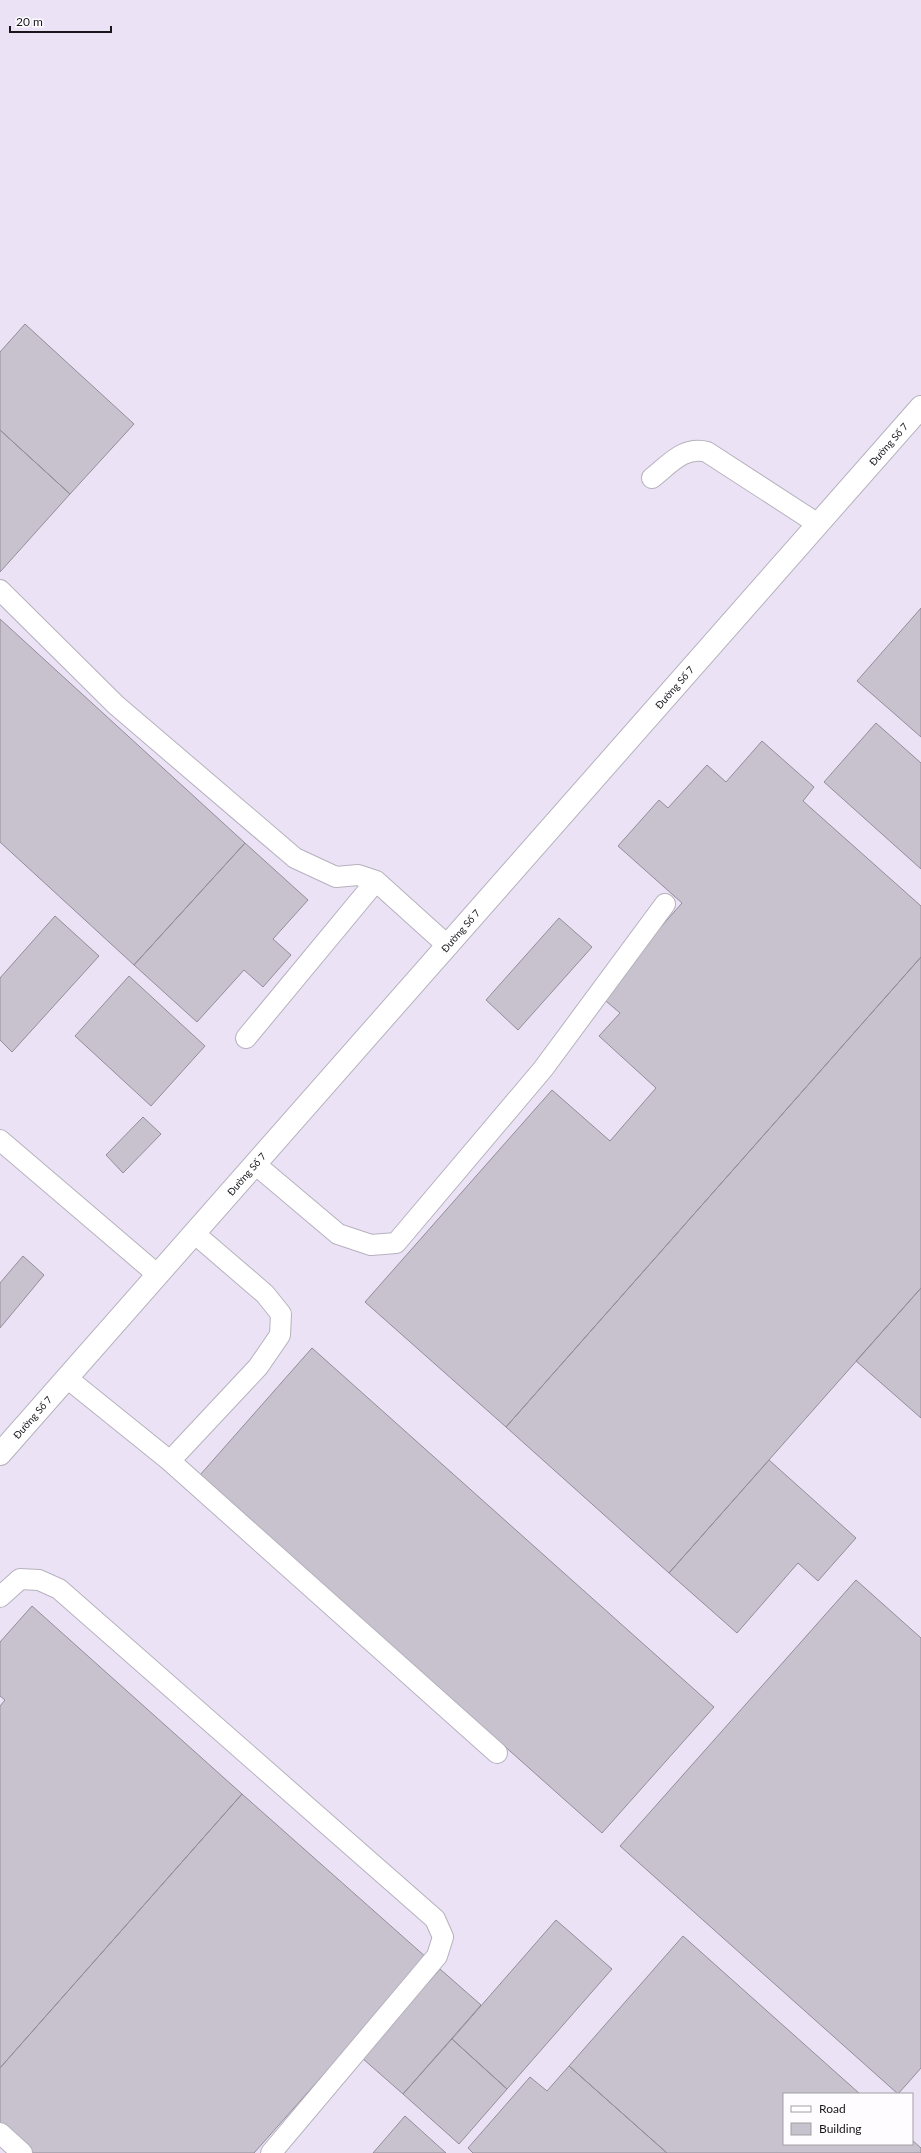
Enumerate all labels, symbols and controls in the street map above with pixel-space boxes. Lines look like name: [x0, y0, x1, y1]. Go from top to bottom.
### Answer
scale bar: [10, 8, 111, 34]
text: 20 m: [16, 14, 43, 29]
street label: Đường Số 7: [866, 420, 910, 468]
street label: Đường Số 7: [652, 663, 696, 711]
street label: Đường Số 7: [438, 907, 482, 954]
street label: Đường Số 7: [224, 1150, 268, 1198]
street label: Đường Số 7: [10, 1393, 54, 1441]
legend: [783, 2093, 913, 2145]
text: Road: [819, 2101, 846, 2116]
text: Building: [819, 2121, 862, 2136]

